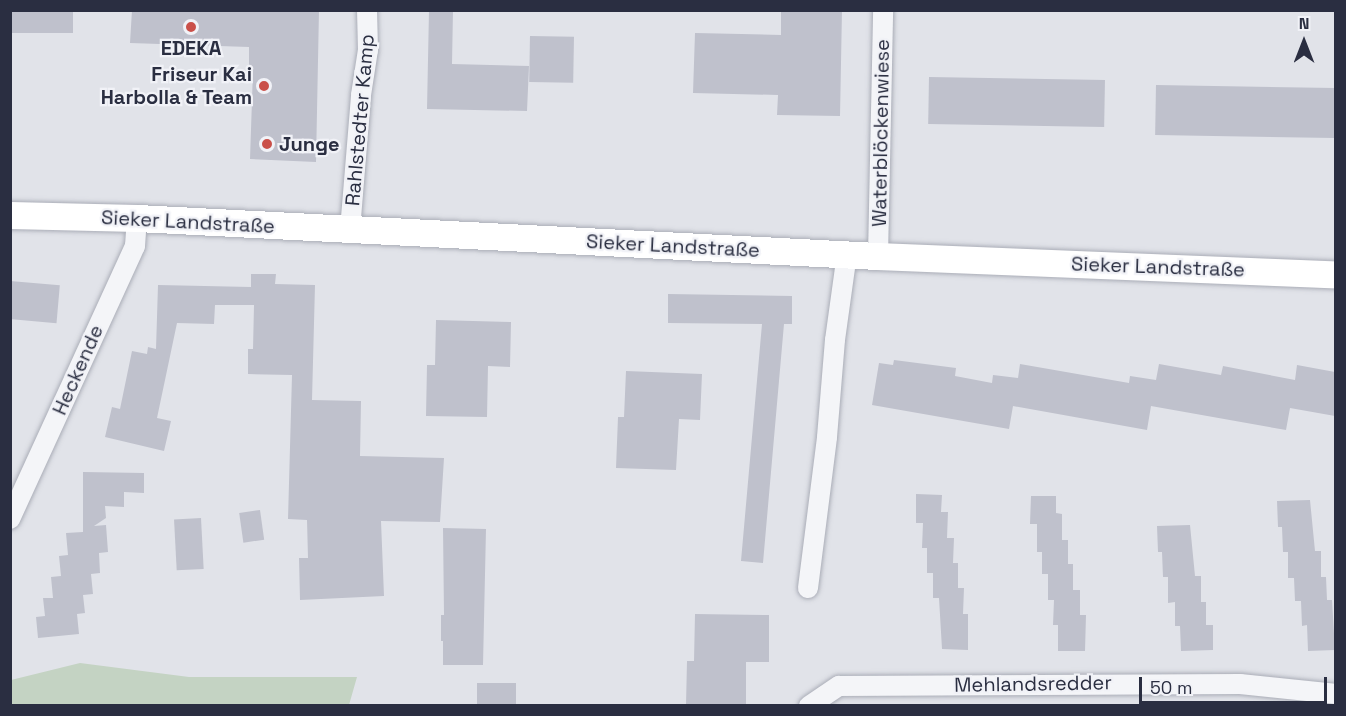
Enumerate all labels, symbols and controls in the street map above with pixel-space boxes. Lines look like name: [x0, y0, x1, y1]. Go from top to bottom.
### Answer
north arrow: [1274, 12, 1334, 72]
text: N: [1299, 13, 1309, 34]
marker: EDEKA: [184, 20, 198, 34]
street label: Rahlstedter Kamp: [341, 33, 379, 207]
place label: EDEKA: [161, 36, 221, 60]
street label: Waterblöckenwiese: [867, 39, 895, 227]
place label: Friseur Kai Harbolla & Team: [100, 62, 252, 109]
marker: Friseur Kai Harbolla & Team: [257, 79, 271, 93]
place label: Junge: [279, 132, 339, 156]
marker: Junge: [260, 137, 274, 151]
street label: Sieker Landstraße: [101, 205, 275, 239]
street label: Sieker Landstraße: [586, 229, 760, 263]
street label: Sieker Landstraße: [1071, 252, 1245, 282]
street label: Heckende: [48, 321, 108, 419]
scale bar: [1142, 665, 1330, 703]
street label: Mehlandsredder: [954, 671, 1112, 697]
text: 50 m: [1150, 676, 1192, 699]

